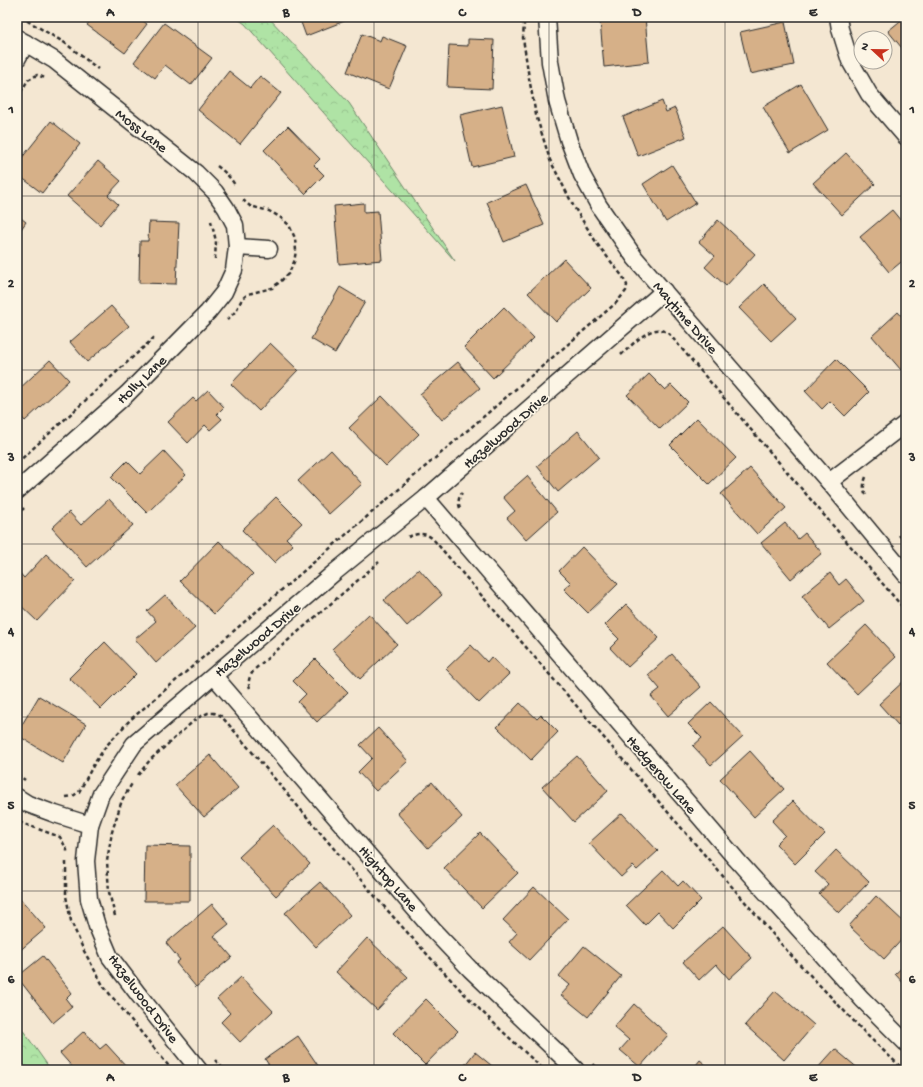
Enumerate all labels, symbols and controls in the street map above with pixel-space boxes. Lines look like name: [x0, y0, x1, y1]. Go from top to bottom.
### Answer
text: A: [105, 6, 115, 21]
text: B: [282, 6, 291, 21]
text: C: [457, 6, 467, 21]
text: D: [632, 6, 642, 21]
text: E: [809, 6, 818, 21]
north arrow: [853, 30, 893, 70]
text: N: [859, 41, 872, 53]
text: 1: [7, 103, 14, 118]
text: 1: [908, 103, 915, 118]
street label: Moss Lane: [111, 106, 171, 158]
text: 2: [8, 277, 15, 292]
text: 2: [909, 277, 916, 292]
street label: Maytime Drive: [648, 278, 721, 358]
street label: Holly Lane: [114, 352, 171, 409]
street label: Hazelwood Drive: [460, 390, 553, 473]
text: 3: [7, 451, 15, 466]
text: 3: [908, 451, 916, 466]
street label: Hazelwood Drive: [212, 599, 305, 682]
text: 4: [7, 625, 15, 640]
text: 4: [908, 625, 916, 640]
street label: Hedgerow Lane: [621, 732, 700, 819]
text: 5: [8, 799, 15, 814]
text: 5: [909, 799, 916, 814]
street label: Hightop Lane: [354, 842, 421, 916]
street label: Hazelwood Drive: [103, 951, 182, 1047]
text: 6: [8, 973, 15, 988]
text: 6: [909, 973, 916, 988]
text: A: [105, 1071, 115, 1086]
text: B: [282, 1071, 291, 1086]
text: C: [457, 1071, 467, 1086]
text: D: [632, 1071, 642, 1086]
text: E: [809, 1071, 818, 1086]

